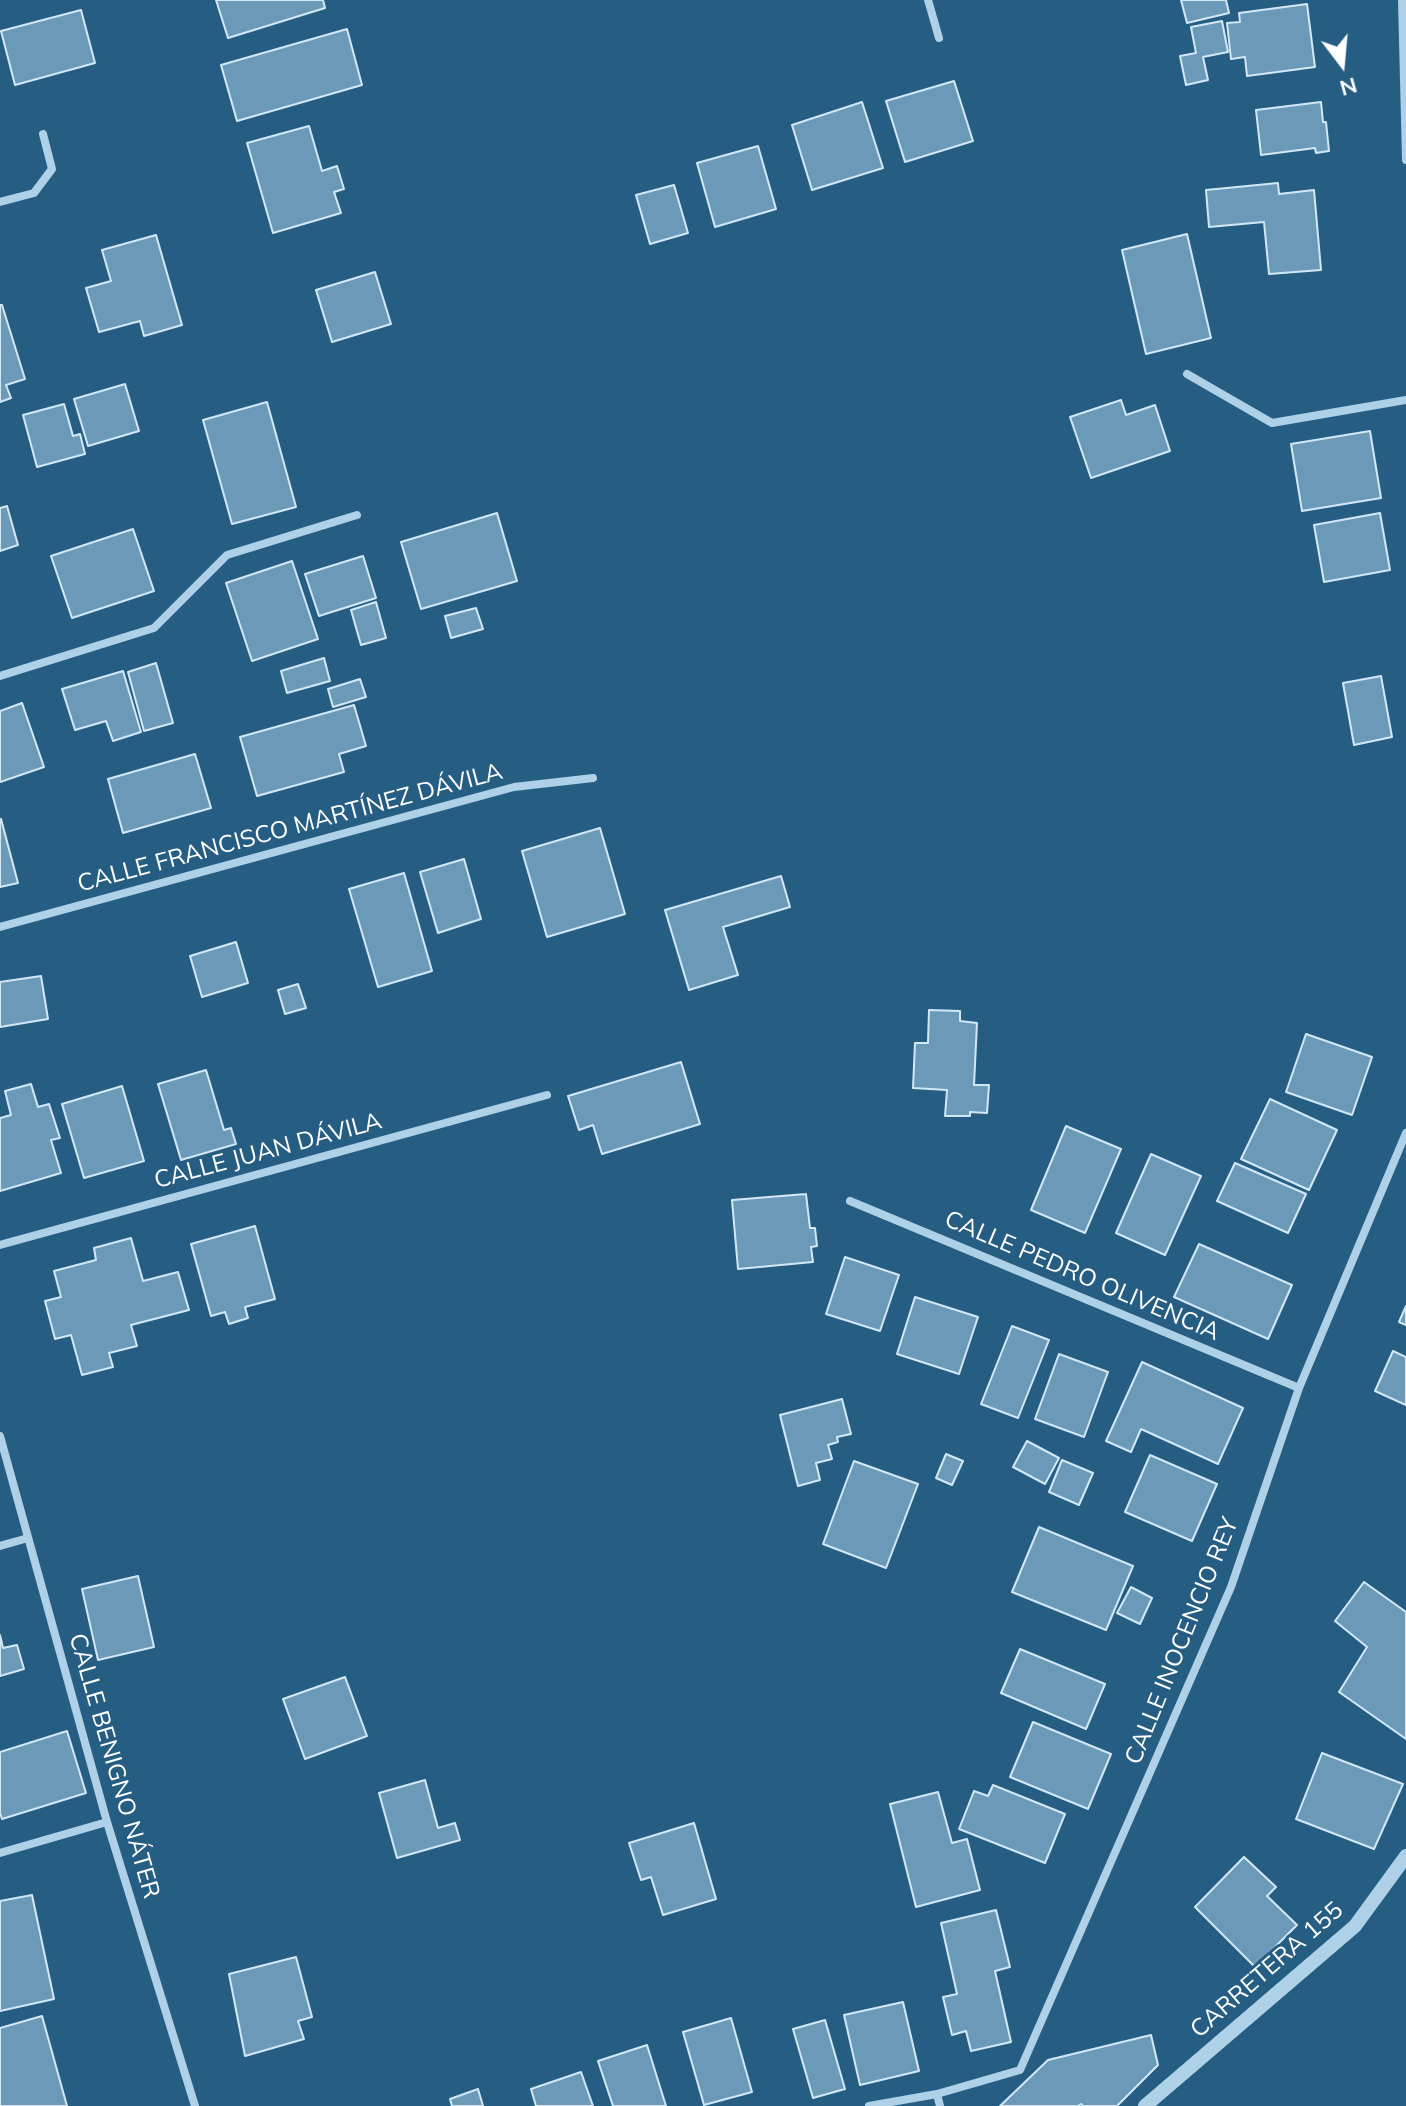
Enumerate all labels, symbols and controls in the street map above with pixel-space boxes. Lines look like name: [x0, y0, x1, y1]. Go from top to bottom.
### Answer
north arrow: [1302, 24, 1382, 104]
text: N: [1337, 71, 1360, 103]
street label: CALLE FRANCISCO MARTÍNEZ DÁVILA: [74, 757, 506, 899]
street label: CALLE JUAN DÁVILA: [151, 1107, 385, 1195]
street label: CALLE PEDRO OLIVENCIA: [940, 1205, 1224, 1347]
street label: CALLE INOCENCIO REY: [1119, 1513, 1245, 1769]
street label: CALLE BENIGNO NÁTER: [62, 1630, 166, 1902]
street label: CARRETERA 155: [1185, 1896, 1349, 2044]

